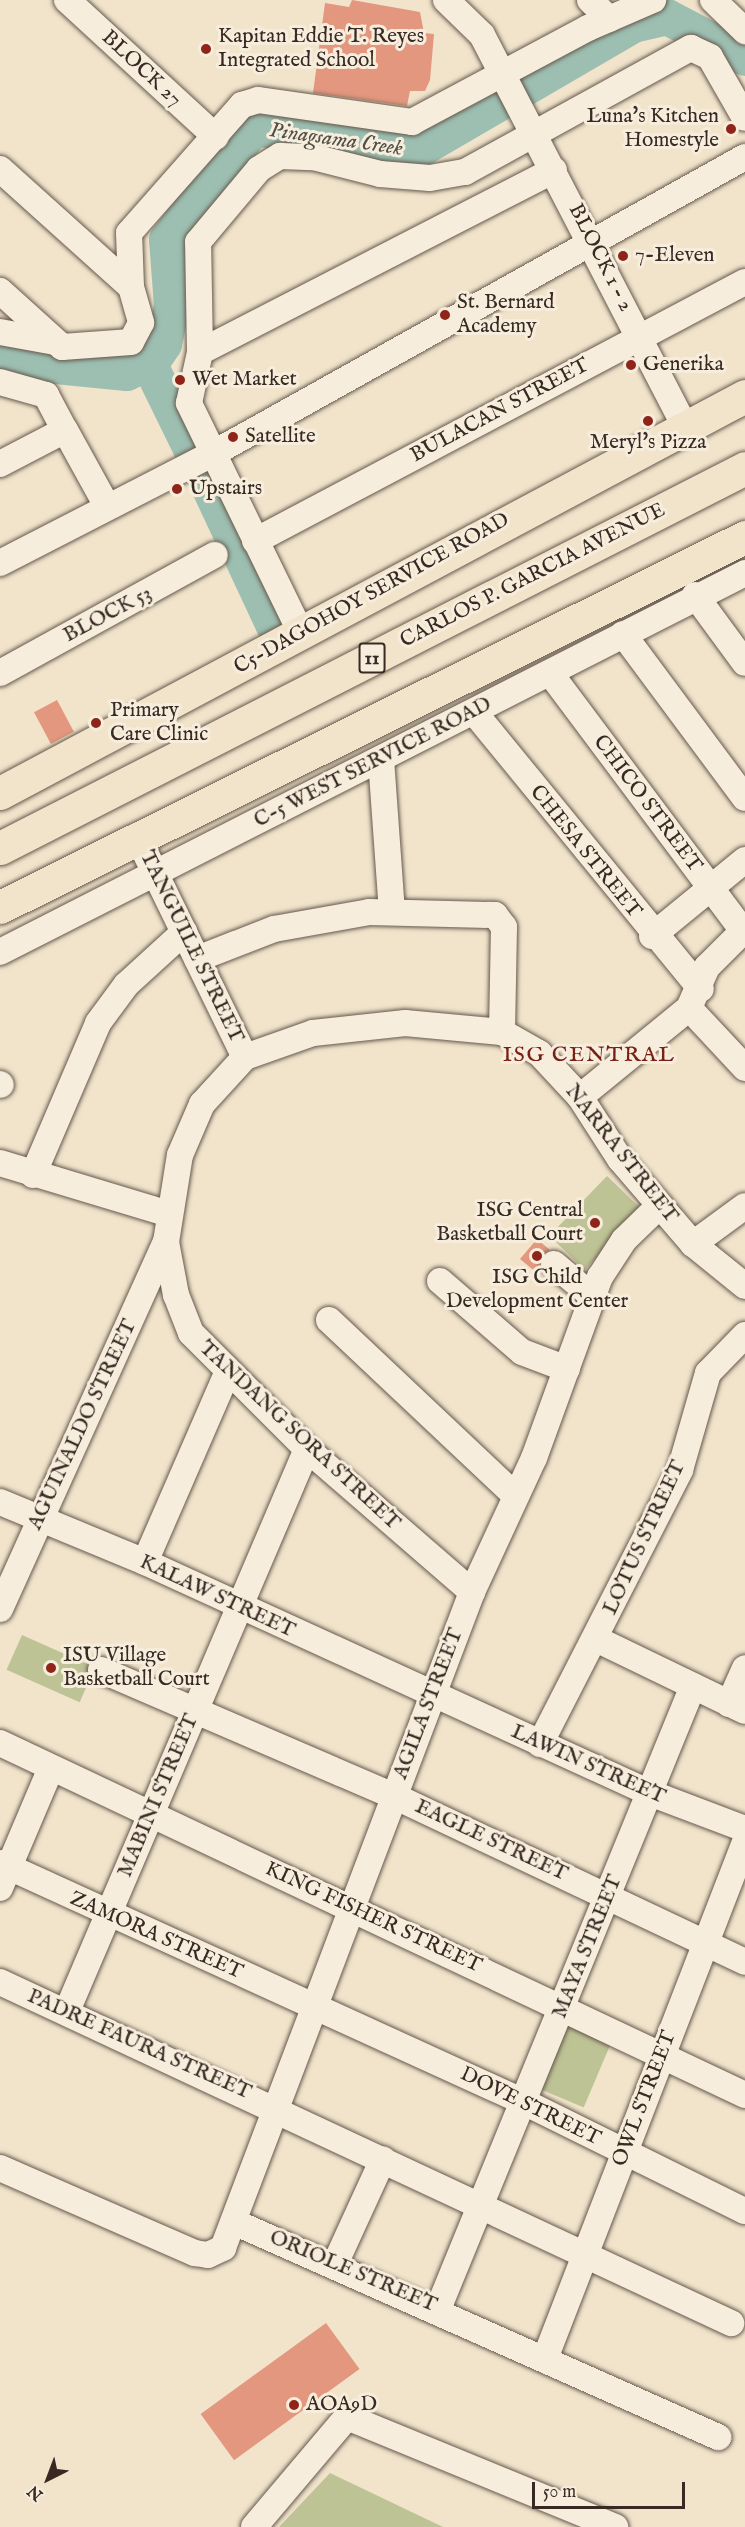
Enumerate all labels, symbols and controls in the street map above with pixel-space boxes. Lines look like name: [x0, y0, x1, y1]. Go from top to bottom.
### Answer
place label: Kapitan Eddie T. Reyes Integrated School: [218, 24, 424, 74]
street label: BLOCK 27: [96, 26, 186, 112]
marker: Kapitan Eddie T. Reyes Integrated School: [199, 42, 213, 56]
place label: Luna's Kitchen Homestyle: [586, 104, 719, 154]
water label: Pinagsama Creek: [268, 118, 404, 162]
marker: Luna's Kitchen Homestyle: [724, 122, 738, 136]
street label: BLOCK 1 - 2: [562, 200, 638, 316]
place label: 7-Eleven: [635, 243, 714, 269]
marker: 7-Eleven: [616, 249, 630, 263]
place label: St. Bernard Academy: [457, 290, 554, 340]
marker: St. Bernard Academy: [438, 308, 452, 322]
place label: Generika: [643, 352, 724, 378]
street label: BULACAN STREET: [407, 353, 593, 469]
marker: Generika: [624, 358, 638, 372]
place label: Wet Market: [192, 367, 297, 393]
marker: Wet Market: [173, 373, 187, 387]
marker: Meryl's Pizza: [641, 414, 655, 428]
place label: Satellite: [245, 424, 316, 450]
marker: Satellite: [226, 430, 240, 444]
place label: Meryl's Pizza: [590, 430, 706, 456]
place label: Upstairs: [189, 476, 262, 502]
marker: Upstairs: [170, 482, 184, 496]
street label: CARLOS P. GARCIA AVENUE: [396, 498, 670, 654]
street label: C5-DAGOHOY SERVICE ROAD: [230, 508, 514, 680]
street label: BLOCK 53: [60, 581, 156, 649]
road number: 11: [358, 641, 386, 675]
street label: C-5 WEST SERVICE ROAD: [250, 692, 496, 834]
place label: Primary Care Clinic: [110, 698, 208, 748]
marker: Primary Care Clinic: [87, 714, 105, 732]
street label: CHICO STREET: [587, 730, 707, 878]
street label: CHESA STREET: [524, 781, 646, 923]
street label: TANGUILE STREET: [134, 847, 248, 1047]
district label: ISG CENTRAL: [503, 1043, 675, 1069]
street label: NARRA STREET: [559, 1080, 683, 1228]
place label: ISG Central Basketball Court: [436, 1198, 583, 1248]
marker: ISG Central Basketball Court: [588, 1216, 602, 1230]
marker: ISG Child Development Center: [530, 1249, 544, 1263]
place label: ISG Child Development Center: [446, 1265, 628, 1315]
street label: AGUINALDO STREET: [23, 1316, 143, 1534]
street label: TANDANG SORA STREET: [193, 1336, 405, 1536]
street label: LOTUS STREET: [598, 1457, 692, 1619]
street label: KALAW STREET: [135, 1550, 299, 1644]
street label: AGILA STREET: [389, 1625, 469, 1783]
place label: ISU Village Basketball Court: [63, 1643, 210, 1693]
marker: ISU Village Basketball Court: [44, 1661, 58, 1675]
street label: MABINI STREET: [113, 1711, 205, 1881]
street label: LAWIN STREET: [507, 1720, 669, 1810]
street label: EAGLE STREET: [411, 1795, 571, 1887]
street label: KING FISHER STREET: [261, 1857, 485, 1979]
street label: MAYA STREET: [548, 1872, 628, 2022]
street label: ZAMORA STREET: [66, 1887, 246, 1985]
street label: PADRE FAURA STREET: [23, 1984, 255, 2106]
street label: OWL STREET: [608, 2028, 682, 2170]
street label: DOVE STREET: [456, 2062, 604, 2152]
street label: ORIOLE STREET: [266, 2225, 440, 2319]
place label: AOA9D: [306, 2392, 377, 2418]
marker: AOA9D: [287, 2398, 301, 2412]
north arrow: [18, 2449, 78, 2509]
scale bar: [535, 2470, 688, 2508]
text: N: [24, 2480, 48, 2504]
text: 50 m: [543, 2481, 576, 2504]

